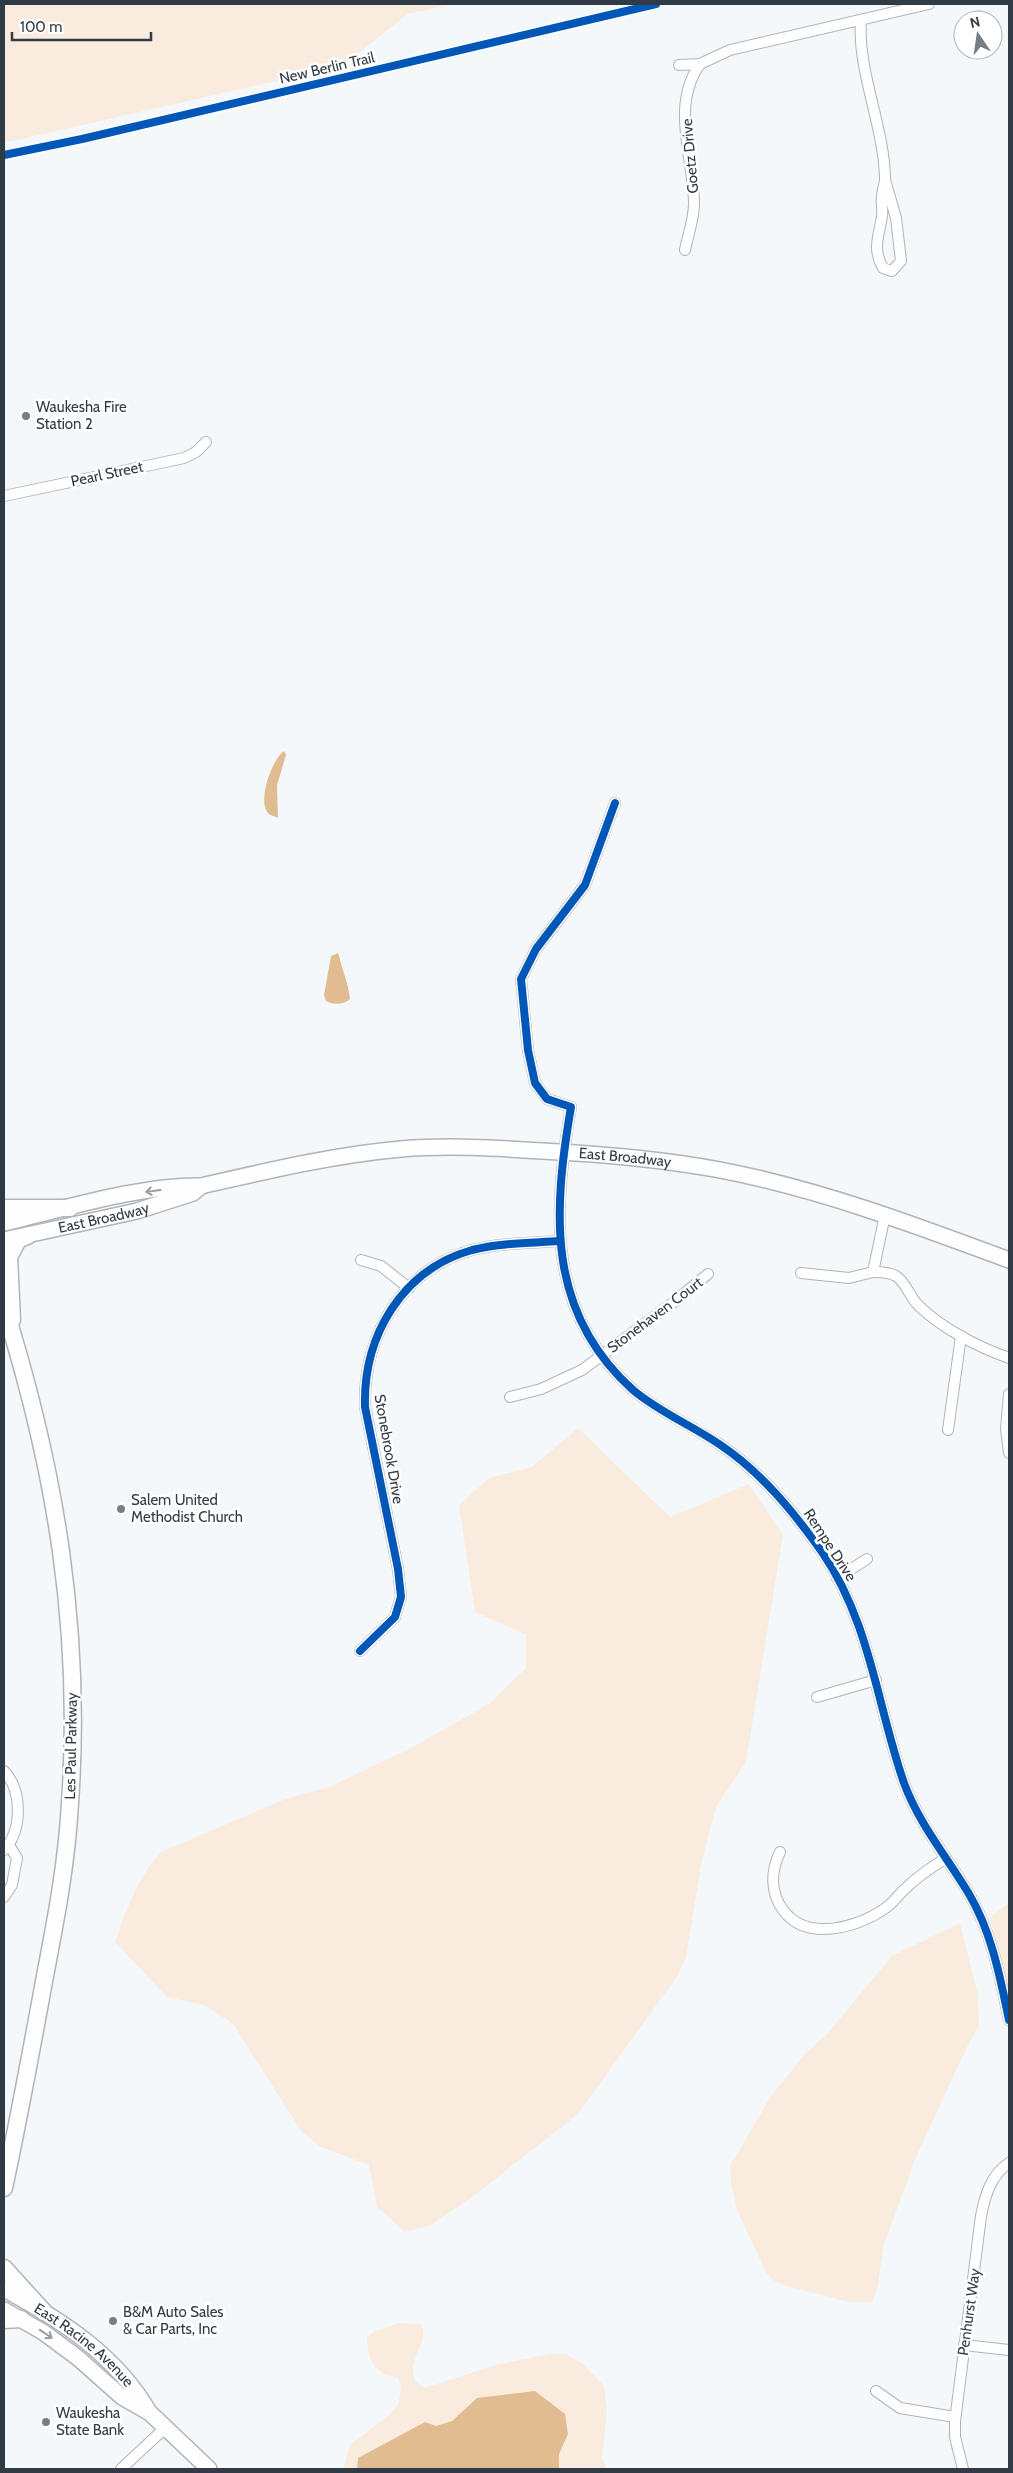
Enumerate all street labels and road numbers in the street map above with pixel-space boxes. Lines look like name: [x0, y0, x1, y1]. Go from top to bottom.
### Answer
street label: New Berlin Trail: [278, 48, 377, 88]
street label: Goetz Drive: [678, 118, 702, 194]
street label: Pearl Street: [69, 458, 145, 490]
street label: East Broadway: [578, 1144, 673, 1171]
street label: East Broadway: [56, 1199, 152, 1237]
street label: Stonehaven Court: [604, 1273, 706, 1357]
street label: Stonebrook Drive: [371, 1393, 408, 1506]
street label: Rempe Drive: [800, 1505, 860, 1585]
street label: Les Paul Parkway: [61, 1692, 81, 1800]
street label: Penhurst Way: [954, 2267, 984, 2357]
street label: East Racine Avenue: [31, 2299, 138, 2391]

